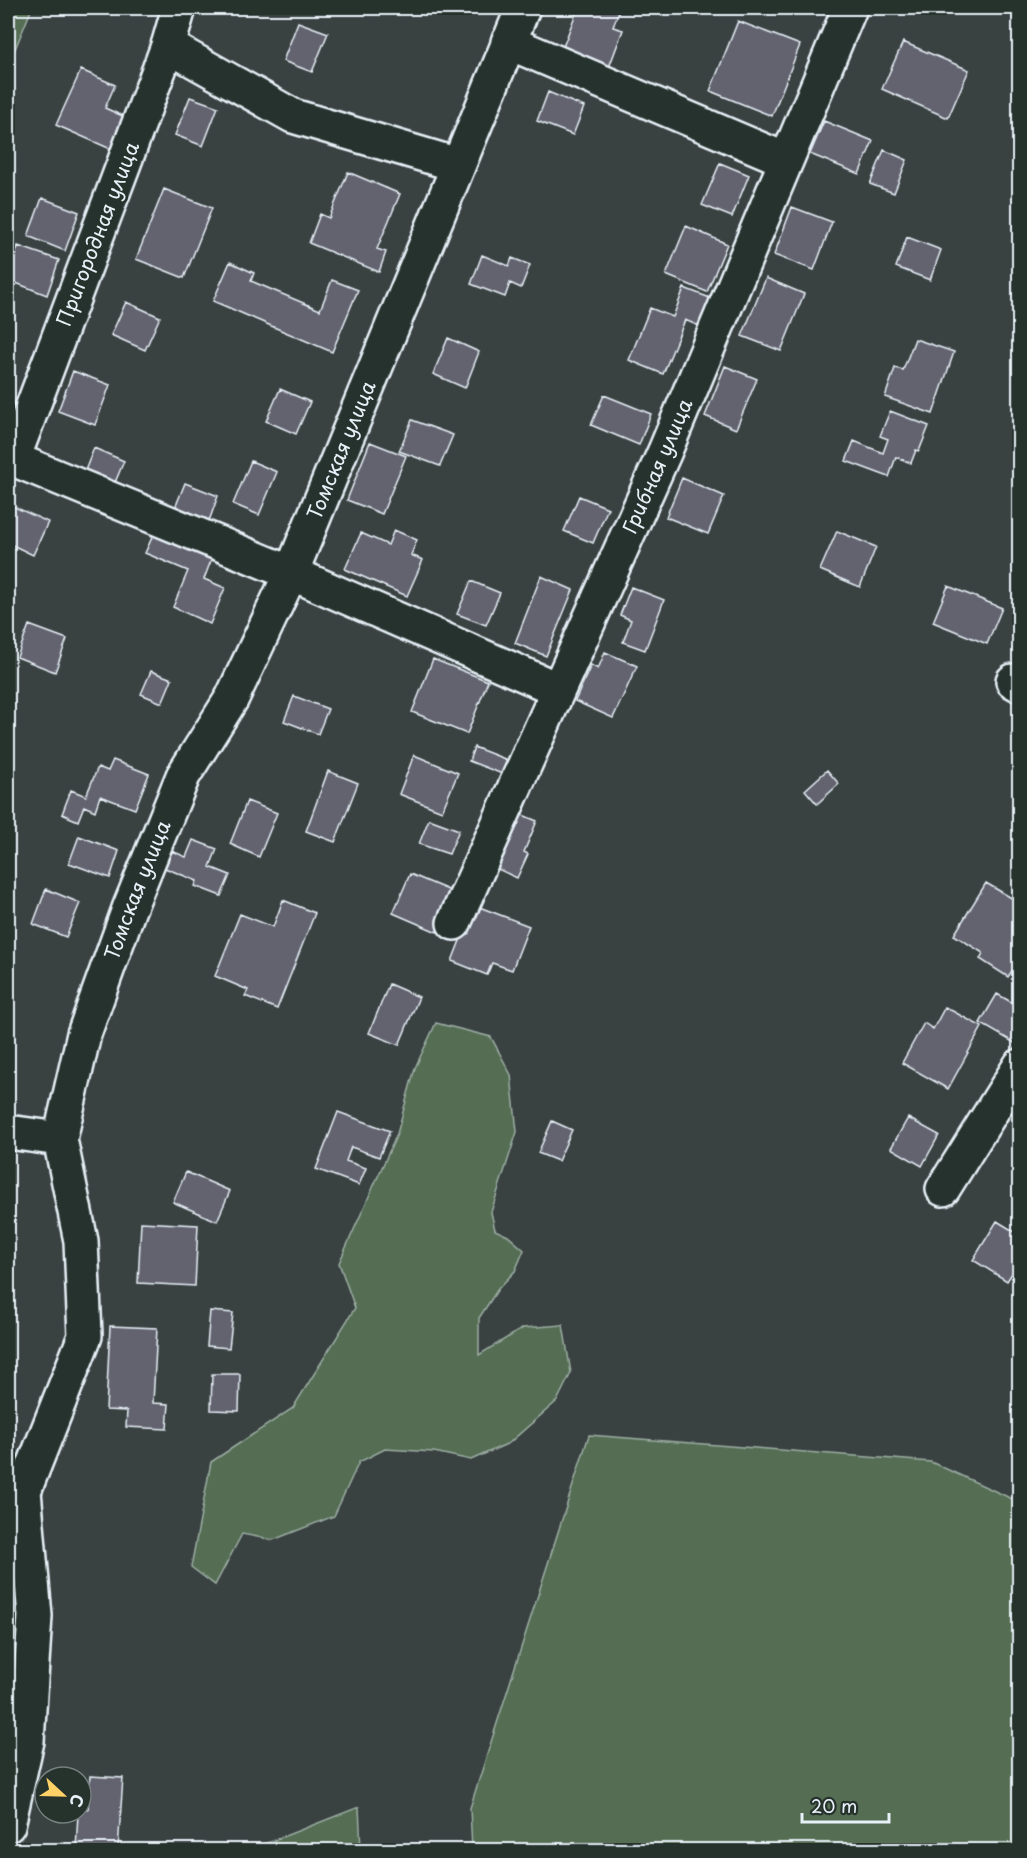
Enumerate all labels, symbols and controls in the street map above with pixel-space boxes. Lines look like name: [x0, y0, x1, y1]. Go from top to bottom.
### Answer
street label: Пригородная улица: [48, 137, 146, 330]
street label: Томская улица: [299, 375, 383, 524]
street label: Грибная улица: [614, 393, 699, 538]
street label: Томская улица: [96, 815, 178, 964]
north arrow: [33, 1765, 93, 1825]
scale bar: [802, 1786, 889, 1824]
text: С: [64, 1791, 91, 1811]
text: 20 m: [811, 1792, 857, 1819]

